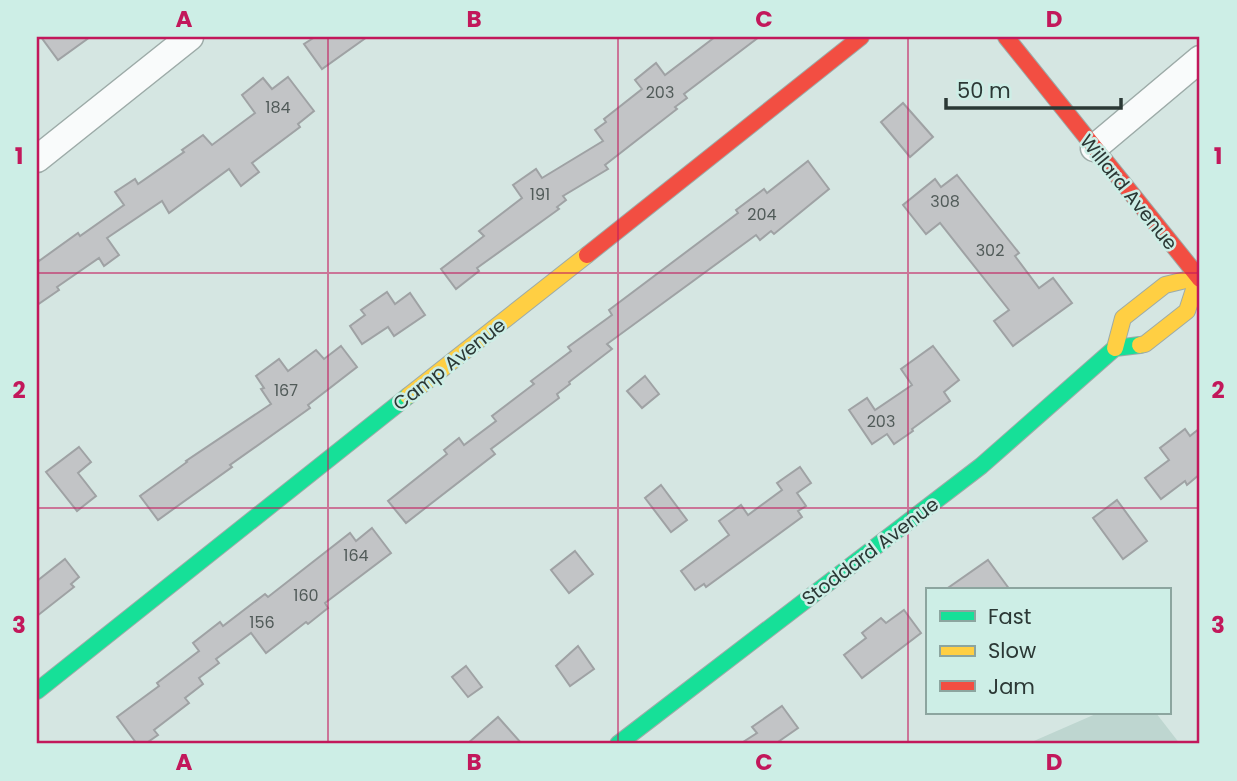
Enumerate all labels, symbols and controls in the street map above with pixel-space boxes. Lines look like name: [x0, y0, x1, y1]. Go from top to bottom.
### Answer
text: A: [176, 3, 193, 35]
text: B: [466, 3, 482, 35]
text: C: [755, 3, 773, 35]
text: D: [1046, 3, 1062, 35]
scale bar: [946, 66, 1122, 110]
text: 50 m: [957, 76, 1011, 105]
house number: 203: [646, 81, 674, 104]
house number: 184: [265, 96, 291, 119]
street label: Willard Avenue: [1074, 129, 1184, 256]
text: 1: [15, 140, 23, 172]
text: 1: [1214, 140, 1222, 172]
house number: 191: [530, 183, 550, 206]
house number: 308: [930, 190, 960, 213]
house number: 204: [747, 203, 777, 226]
house number: 302: [976, 239, 1004, 262]
street label: Camp Avenue: [387, 312, 511, 417]
text: 2: [12, 374, 26, 406]
text: 2: [1211, 374, 1225, 406]
house number: 167: [274, 379, 298, 402]
house number: 203: [867, 410, 895, 433]
street label: Stoddard Avenue: [796, 491, 944, 612]
house number: 164: [343, 544, 369, 567]
house number: 160: [293, 584, 319, 607]
legend: [926, 588, 1170, 714]
text: Fast: [988, 602, 1031, 631]
text: 3: [12, 609, 26, 641]
text: 3: [1211, 609, 1225, 641]
house number: 156: [249, 611, 275, 634]
text: Slow: [988, 636, 1036, 665]
text: Jam: [988, 672, 1035, 701]
text: A: [176, 746, 193, 778]
text: B: [466, 746, 482, 778]
text: C: [755, 746, 773, 778]
text: D: [1046, 746, 1062, 778]

